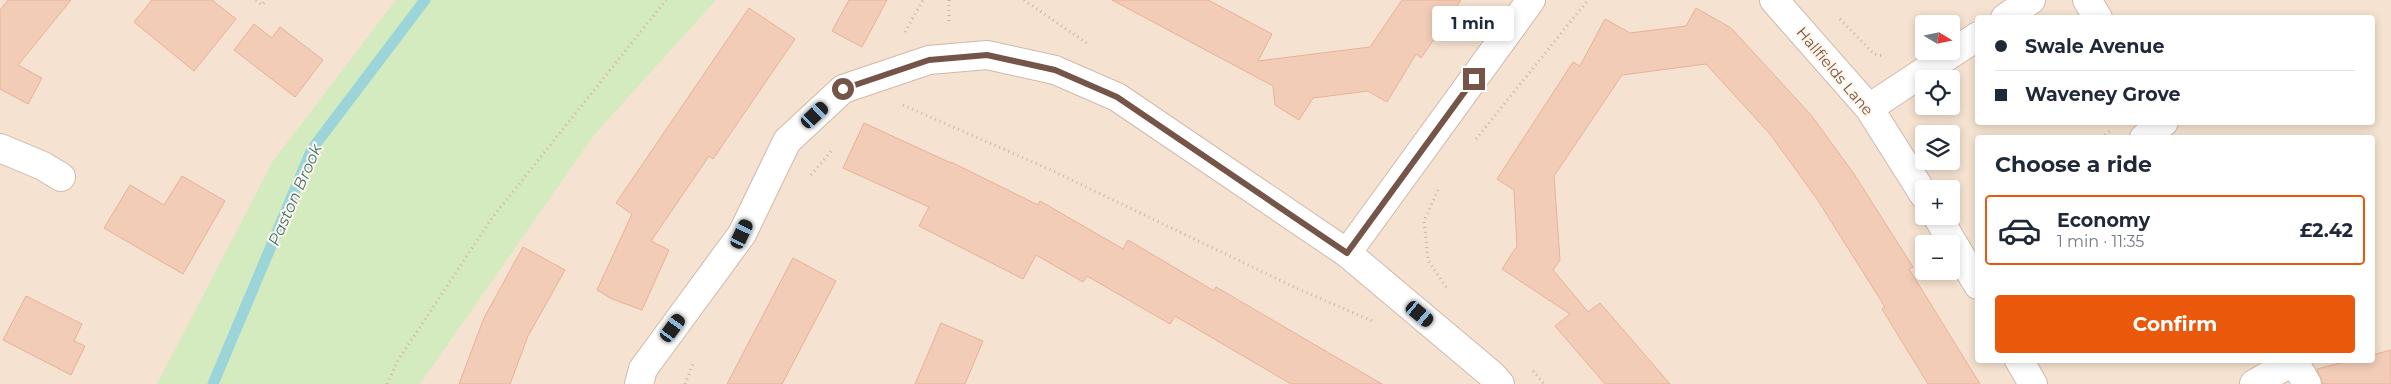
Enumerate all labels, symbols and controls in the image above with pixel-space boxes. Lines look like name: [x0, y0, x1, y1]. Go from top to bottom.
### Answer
callout: 1 min: [1433, 7, 1515, 42]
text: 1 min: [1451, 14, 1495, 33]
north arrow: [1915, 15, 1960, 60]
map controls: [1915, 15, 1960, 280]
street label: Hallfields Lane: [1793, 23, 1877, 119]
text: Swale Avenue: [2025, 35, 2164, 58]
route end: [1463, 68, 1485, 90]
button: locate: [1915, 70, 1960, 115]
route start: [832, 78, 854, 100]
text: Waveney Grove: [2025, 83, 2180, 106]
car: [798, 99, 831, 131]
button: layers: [1915, 125, 1960, 170]
water label: Paston Brook: [264, 140, 326, 249]
text: Choose a ride: [1995, 151, 2152, 178]
button: +: [1915, 180, 1960, 225]
icon: car: [1997, 208, 2042, 253]
text: Economy: [2057, 209, 2150, 232]
car: [728, 217, 755, 251]
text: £2.42: [2300, 219, 2353, 242]
text: 1 min · 11:35: [2057, 232, 2144, 251]
button: −: [1915, 235, 1960, 280]
button: Confirm: [1995, 295, 2355, 353]
car: [1403, 299, 1436, 329]
car: [658, 311, 687, 345]

